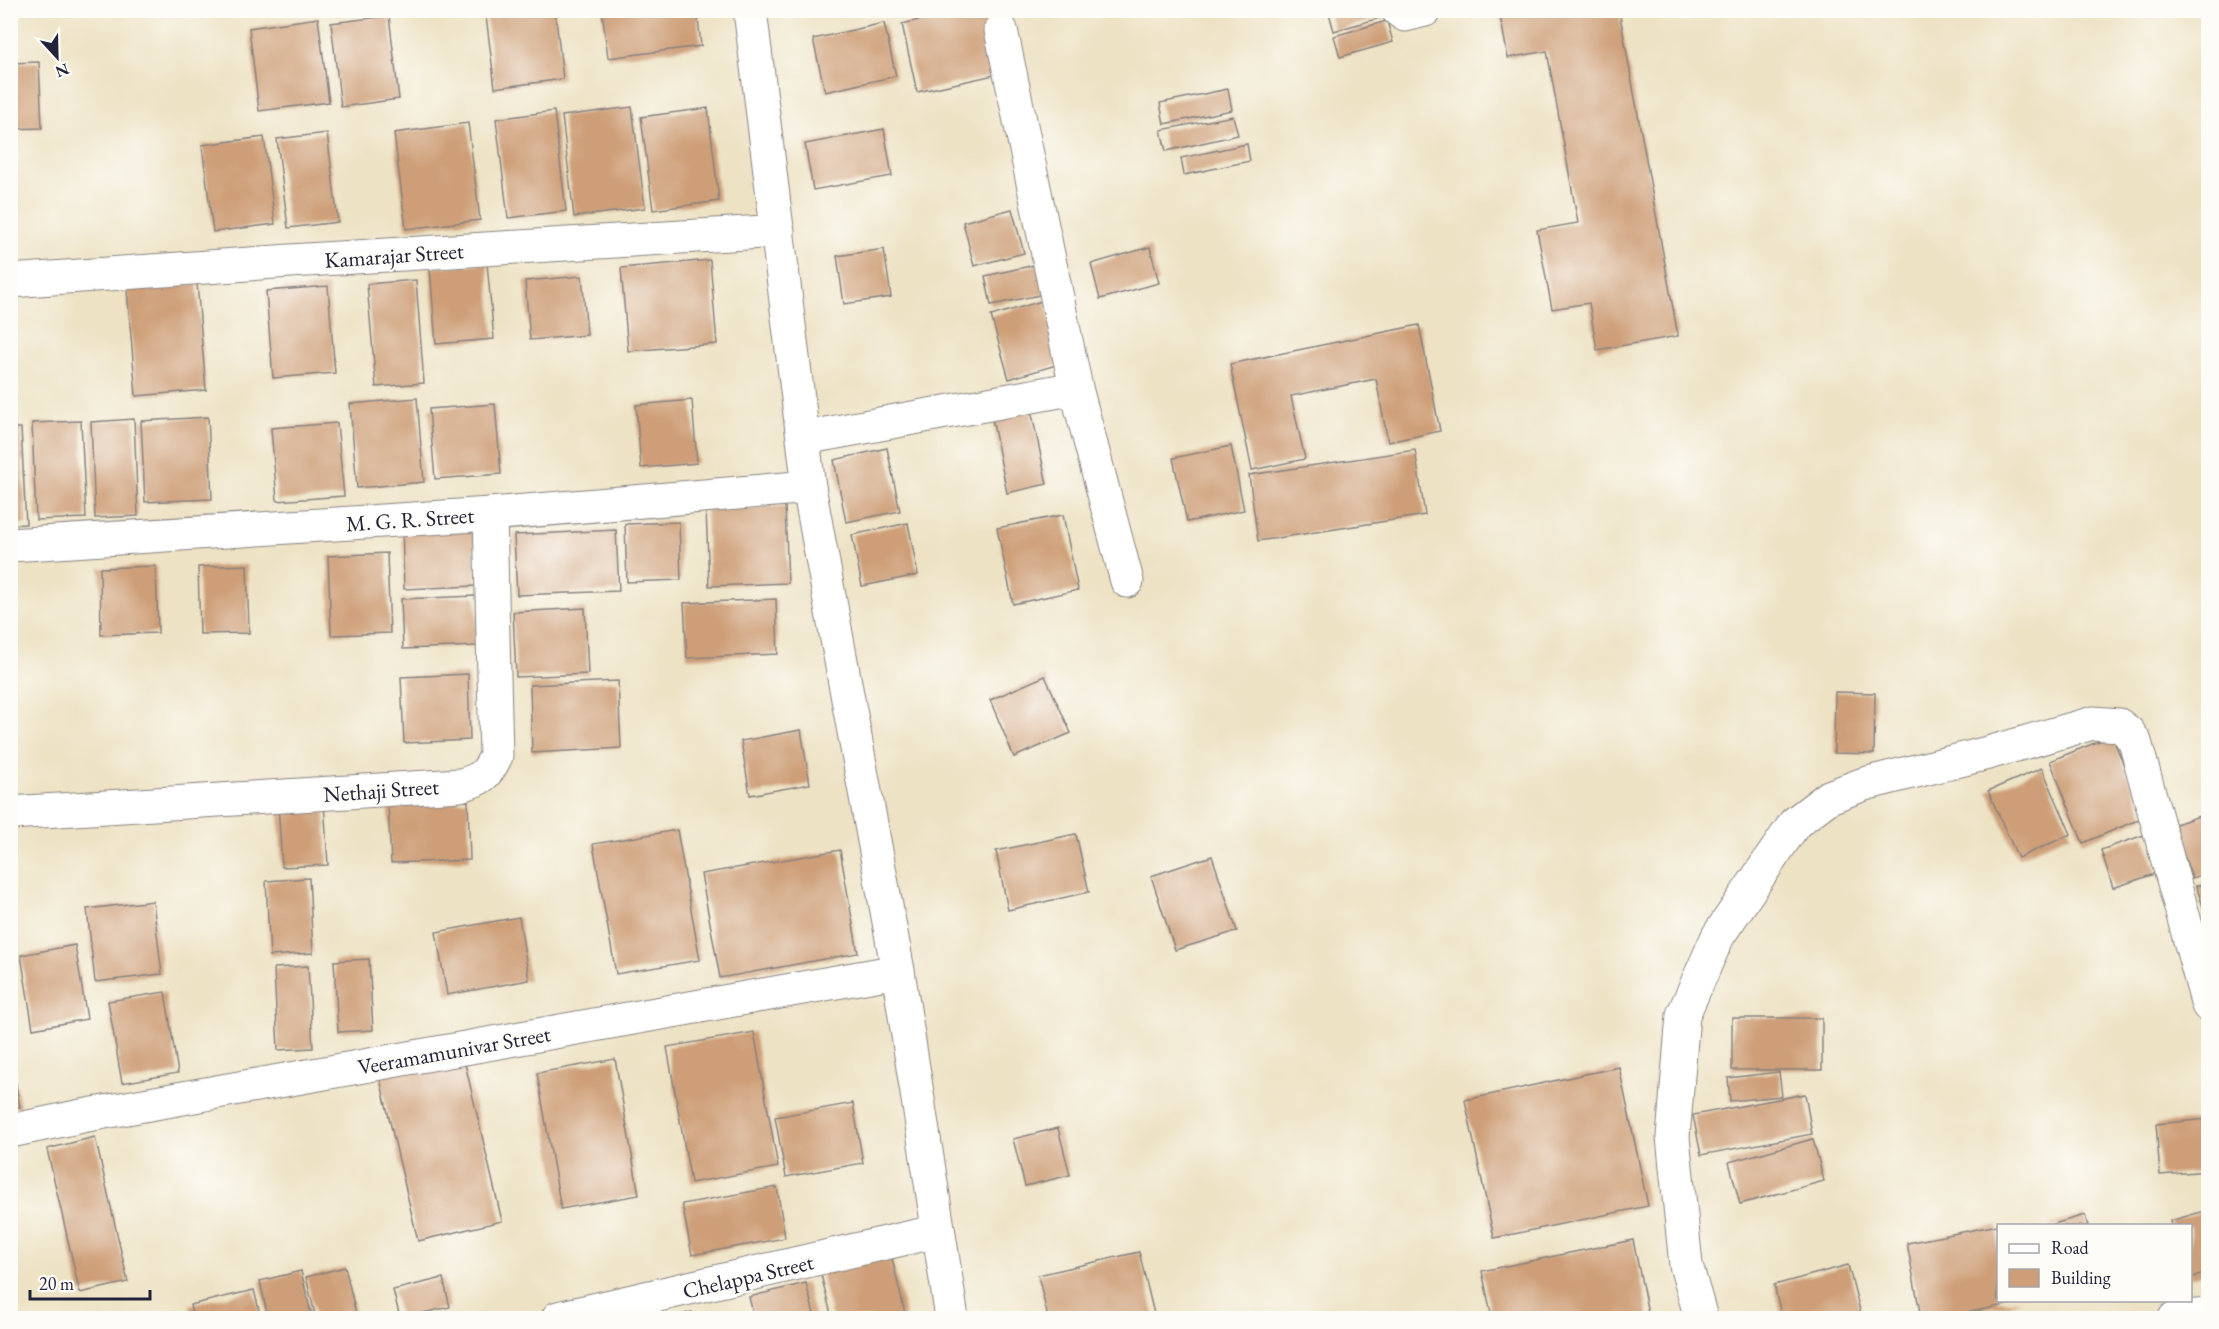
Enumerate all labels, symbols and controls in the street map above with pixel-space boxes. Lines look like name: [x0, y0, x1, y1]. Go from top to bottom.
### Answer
north arrow: [27, 27, 87, 87]
text: N: [52, 58, 72, 83]
street label: Kamarajar Street: [323, 236, 465, 275]
street label: M. G. R. Street: [345, 501, 475, 538]
street label: Nethaji Street: [322, 772, 440, 809]
street label: Veeramamunivar Street: [355, 1019, 553, 1082]
legend: [1997, 1224, 2192, 1302]
text: Road: [2051, 1236, 2090, 1259]
street label: Chelappa Street: [680, 1247, 816, 1306]
scale bar: [30, 1263, 150, 1301]
text: Building: [2051, 1266, 2111, 1289]
text: 20 m: [39, 1272, 74, 1295]

